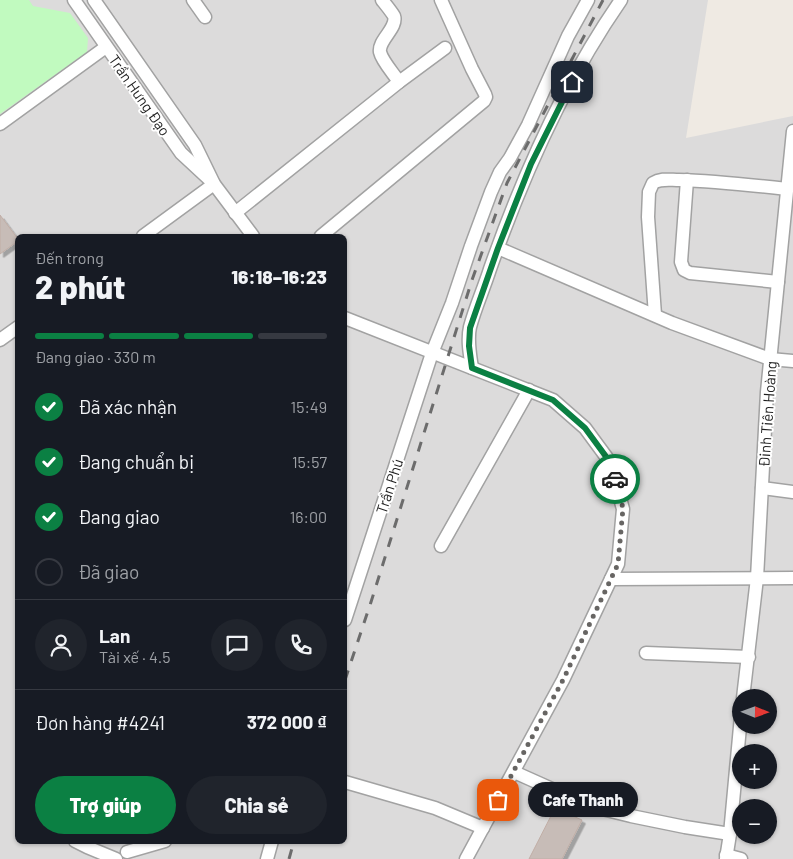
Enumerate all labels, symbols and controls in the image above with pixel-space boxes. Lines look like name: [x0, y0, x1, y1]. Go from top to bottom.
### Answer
street label: Trần Hưng Đạo: [105, 51, 175, 139]
pin: [551, 61, 593, 103]
icon: home: [558, 68, 586, 96]
text: Đến trong: [35, 248, 104, 267]
text: 16:18–16:23: [231, 265, 327, 288]
text: 2 phút: [35, 267, 125, 305]
text: Đang giao · 330 m: [35, 347, 156, 366]
street label: Đinh Tiên Hoàng: [754, 360, 780, 468]
icon: check: [35, 393, 63, 421]
text: Đã xác nhận: [78, 395, 177, 418]
text: 15:49: [291, 397, 327, 416]
icon: check: [35, 448, 63, 476]
text: Đang chuẩn bị: [78, 450, 194, 473]
text: 15:57: [292, 452, 327, 471]
courier: [590, 454, 640, 504]
street label: Trần Phú: [372, 456, 406, 516]
icon: car: [601, 465, 629, 493]
icon: check: [35, 503, 63, 531]
text: Đang giao: [78, 505, 160, 528]
text: 16:00: [290, 507, 327, 526]
text: Đã giao: [78, 560, 139, 583]
button: person: [35, 619, 87, 671]
button: chat: [211, 619, 263, 671]
button: phone: [275, 619, 327, 671]
text: Lan: [99, 624, 130, 647]
text: Tài xế · 4.5: [99, 647, 170, 666]
north arrow: [732, 689, 778, 734]
map controls: [732, 689, 777, 844]
text: 372 000 ₫: [247, 710, 327, 733]
text: Đơn hàng #4241: [35, 711, 165, 734]
button: +: [732, 744, 777, 789]
button: Trợ giúp: [35, 776, 176, 834]
button: Chia sẻ: [186, 776, 327, 834]
pin: [477, 779, 519, 821]
callout: Cafe Thanh: [528, 782, 638, 818]
icon: bag: [484, 786, 512, 814]
text: Cafe Thanh: [543, 790, 623, 809]
button: −: [732, 799, 777, 844]

